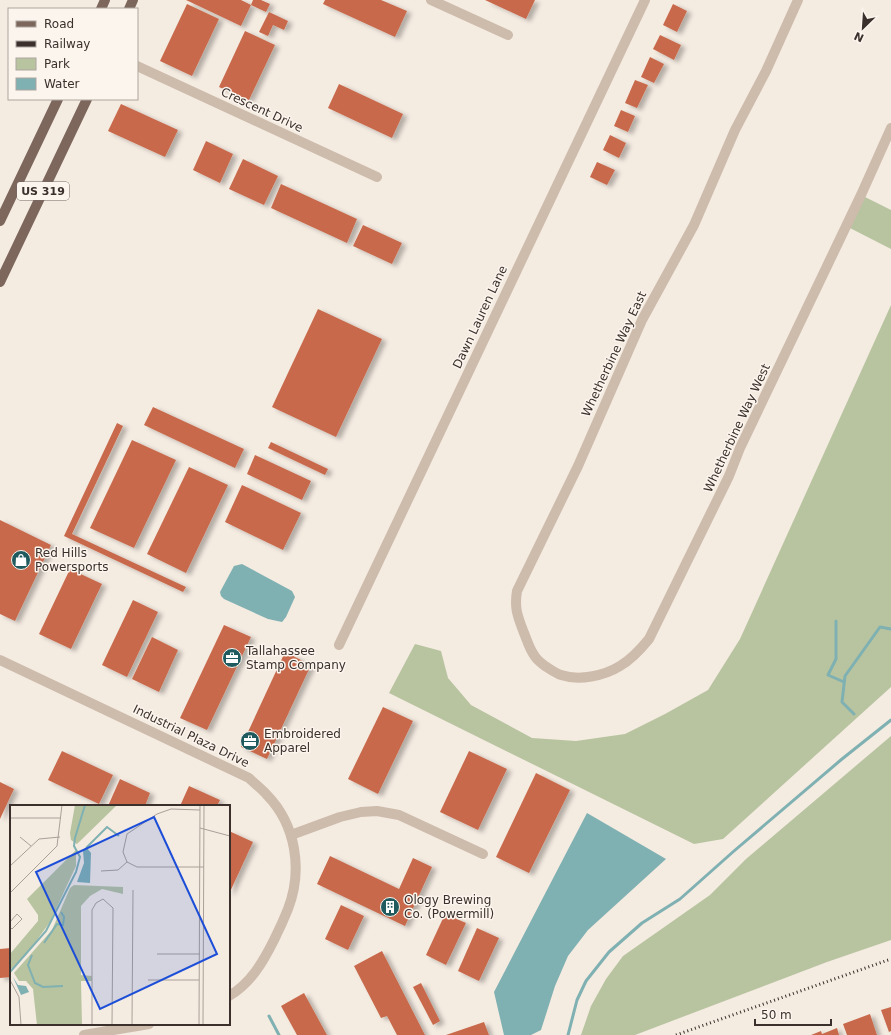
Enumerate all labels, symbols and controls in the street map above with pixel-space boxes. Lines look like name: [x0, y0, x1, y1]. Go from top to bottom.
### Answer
legend: [8, 8, 138, 100]
north arrow: [843, 8, 883, 48]
text: Road: [44, 17, 74, 31]
text: N: [852, 29, 866, 44]
text: Railway: [44, 37, 90, 51]
text: Park: [44, 57, 70, 71]
text: Water: [44, 77, 80, 91]
street label: Crescent Drive: [219, 85, 305, 135]
road number: US 319: [17, 182, 69, 200]
street label: Dawn Lauren Lane: [450, 263, 510, 371]
street label: Whetherbine Way East: [579, 289, 649, 419]
street label: Whetherbine Way West: [701, 361, 773, 494]
place label: Red Hills Powersports: [35, 546, 108, 574]
shop icon: Red Hills Powersports: [10, 549, 32, 571]
place label: Tallahassee Stamp Company: [245, 644, 346, 672]
office icon: Tallahassee Stamp Company: [221, 647, 243, 669]
street label: Industrial Plaza Drive: [131, 702, 251, 770]
place label: Embroidered Apparel: [264, 727, 341, 755]
office icon: Embroidered Apparel: [239, 730, 261, 752]
inset map: [10, 805, 230, 1025]
place label: Ology Brewing Co. (Powermill): [404, 893, 494, 921]
building icon: Ology Brewing Co. (Powermill): [379, 896, 401, 918]
scale bar: [755, 1001, 831, 1027]
text: 50 m: [761, 1008, 792, 1022]

